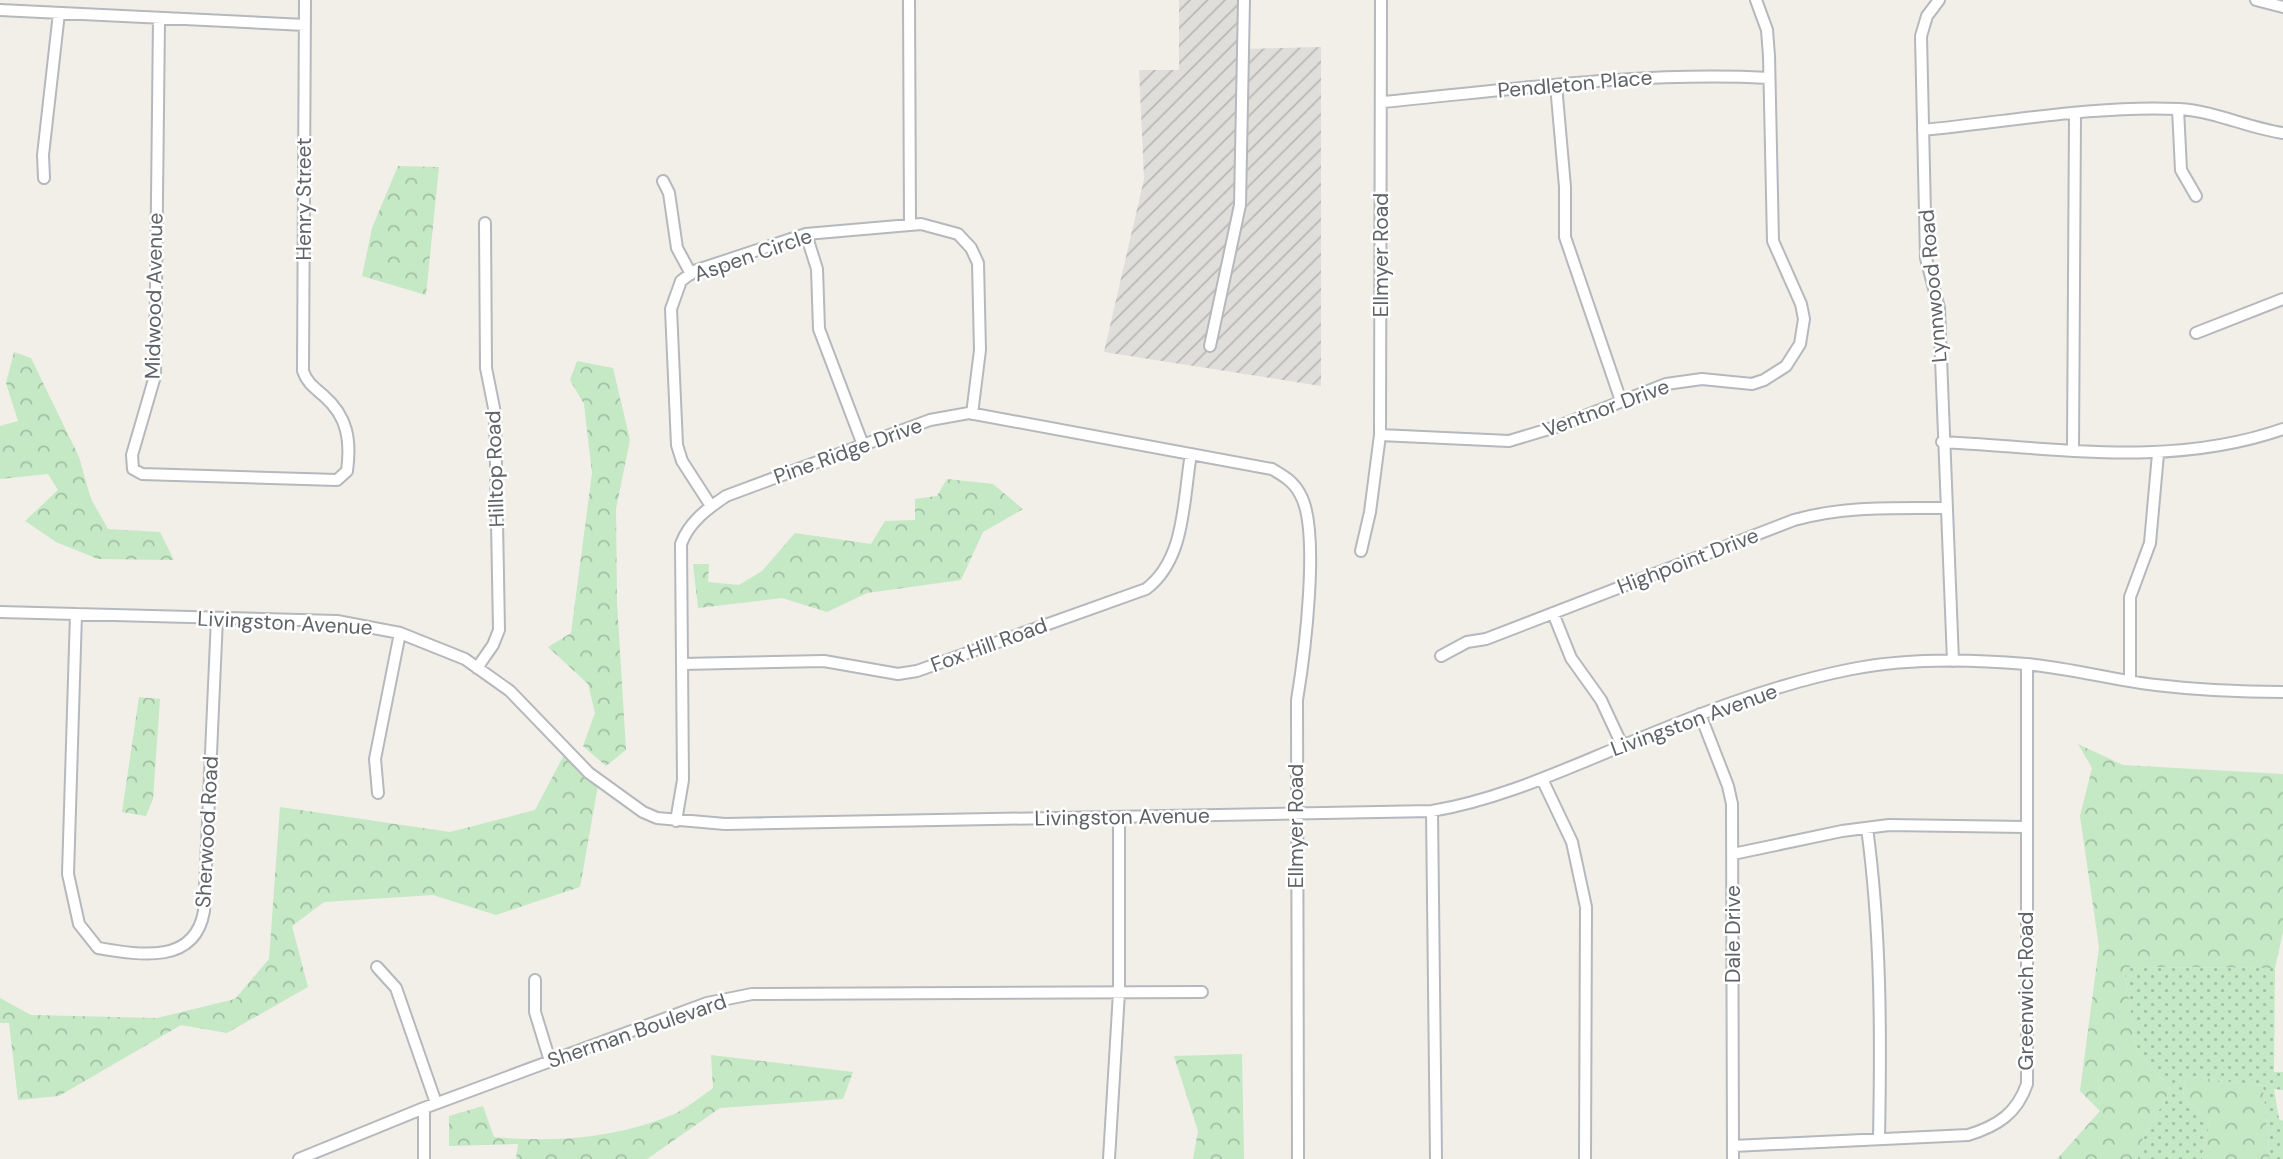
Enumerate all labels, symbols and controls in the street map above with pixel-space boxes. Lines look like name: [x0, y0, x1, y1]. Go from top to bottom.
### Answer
street label: Pendleton Place: [1496, 63, 1654, 105]
street label: Henry Street: [290, 138, 318, 260]
street label: Ellmyer Road: [1367, 193, 1395, 317]
street label: Lynnwood Road: [1912, 208, 1954, 364]
street label: Midwood Avenue: [139, 212, 169, 379]
street label: Aspen Circle: [690, 222, 816, 288]
street label: Ventnor Drive: [1539, 372, 1673, 444]
street label: Hilltop Road: [479, 410, 511, 528]
street label: Pine Ridge Drive: [770, 411, 926, 491]
street label: Highpoint Drive: [1613, 521, 1763, 601]
street label: Livingston Avenue: [197, 604, 373, 642]
street label: Fox Hill Road: [927, 611, 1051, 679]
street label: Livingston Avenue: [1607, 677, 1781, 763]
street label: Sherwood Road: [189, 755, 225, 909]
street label: Ellmyer Road: [1282, 764, 1310, 888]
street label: Livingston Avenue: [1034, 801, 1210, 833]
street label: Dale Drive: [1719, 885, 1747, 983]
street label: Greenwich Road: [2012, 912, 2040, 1070]
street label: Sherman Boulevard: [544, 987, 730, 1075]

